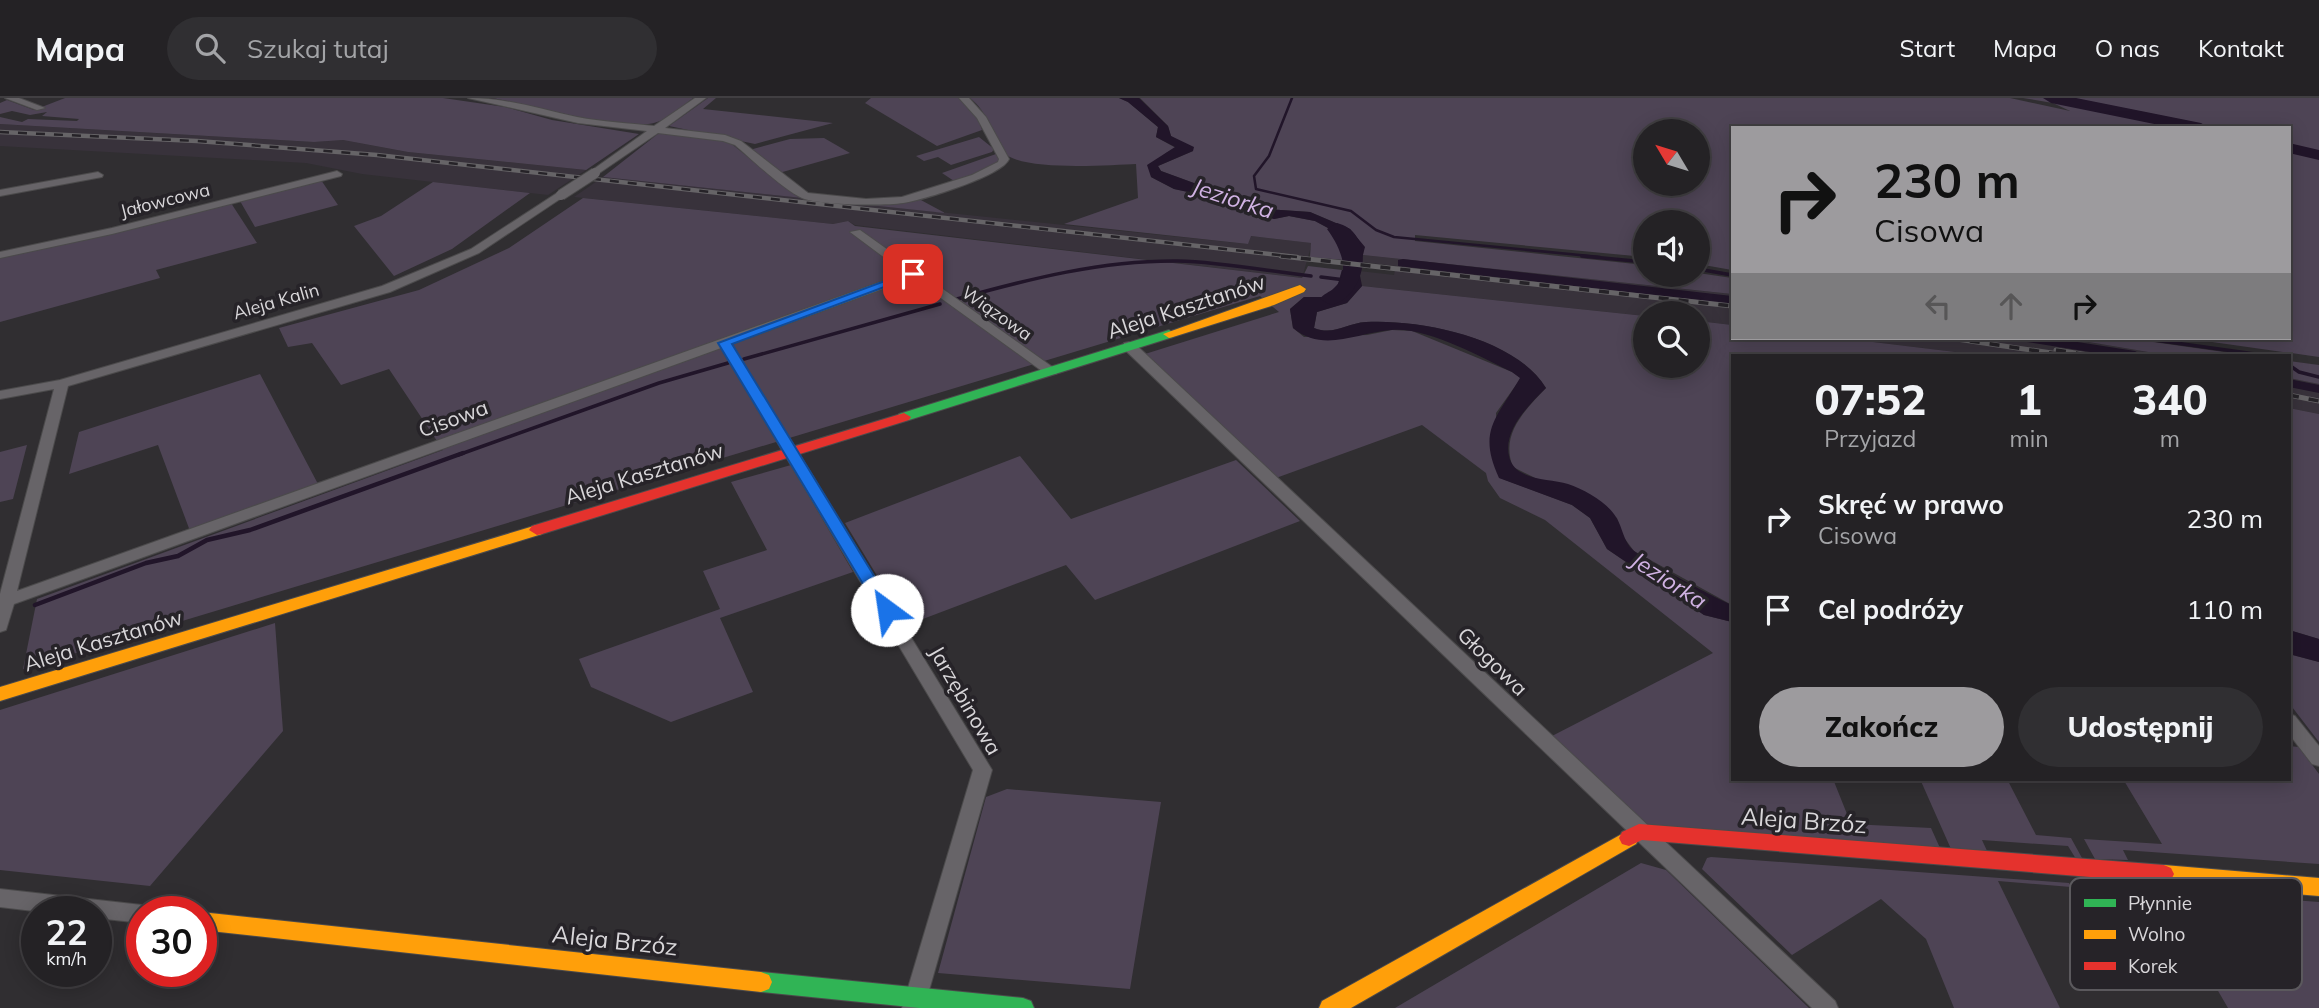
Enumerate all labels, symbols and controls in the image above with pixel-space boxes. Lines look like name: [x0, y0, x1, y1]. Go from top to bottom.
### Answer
search box: [167, 17, 657, 80]
text: Mapa: [35, 28, 125, 69]
icon: search: [191, 29, 229, 67]
text: Szukaj tutaj: [247, 32, 389, 65]
text: Start: [1900, 33, 1955, 63]
text: Mapa: [1993, 33, 2057, 63]
text: O nas: [2095, 33, 2160, 63]
text: Kontakt: [2198, 33, 2284, 63]
north arrow: [1633, 119, 1710, 196]
map controls: [1633, 119, 1710, 378]
text: 230 m: [1874, 149, 2020, 210]
icon: right: [1759, 154, 1850, 245]
water label: Jeziorka: [1186, 171, 1278, 225]
street label: Jałowcowa: [118, 178, 212, 222]
button: sound: [1633, 210, 1710, 287]
text: Cisowa: [1874, 210, 1984, 250]
pin: [883, 244, 943, 304]
icon: arrive: [894, 255, 932, 293]
street label: Aleja Kasztanów: [1104, 268, 1268, 344]
street label: Aleja Kalin: [230, 278, 322, 324]
street label: Wiązowa: [957, 280, 1037, 346]
icon: left: [1919, 287, 1957, 325]
icon: ahead: [1992, 287, 2030, 325]
icon: right: [2065, 287, 2103, 325]
button: search: [1633, 301, 1710, 378]
text: 07:52: [1814, 373, 1926, 426]
text: 1: [2016, 373, 2042, 426]
text: 340: [2132, 373, 2208, 426]
street label: Cisowa: [415, 393, 491, 443]
text: Przyjazd: [1824, 424, 1916, 453]
text: min: [2009, 424, 2049, 453]
text: m: [2160, 424, 2180, 453]
street label: Aleja Kasztanów: [562, 437, 726, 509]
text: Skręć w prawo: [1818, 488, 2004, 521]
icon: right: [1759, 500, 1797, 538]
text: 230 m: [2187, 502, 2263, 535]
text: Cisowa: [1818, 521, 1897, 550]
water label: Jeziorka: [1624, 544, 1712, 615]
position arrow: [850, 573, 924, 647]
icon: arrive: [1759, 591, 1797, 629]
text: Cel podróży: [1818, 593, 1963, 626]
text: 110 m: [2187, 593, 2263, 626]
street label: Aleja Kasztanów: [21, 604, 185, 676]
street label: Głogowa: [1453, 621, 1533, 701]
street label: Jarzębinowa: [924, 641, 1008, 759]
button: Zakończ: [1759, 687, 2004, 767]
button: Udostępnij: [2018, 687, 2263, 767]
street label: Aleja Brzóz: [1740, 801, 1868, 839]
legend: [2070, 878, 2302, 990]
text: Płynnie: [2128, 891, 2192, 915]
speed limit sign: 30: [126, 896, 217, 987]
text: 22: [45, 910, 88, 954]
street label: Aleja Brzóz: [551, 918, 679, 962]
text: Wolno: [2128, 922, 2185, 946]
text: km/h: [46, 947, 87, 970]
text: Korek: [2128, 954, 2178, 978]

